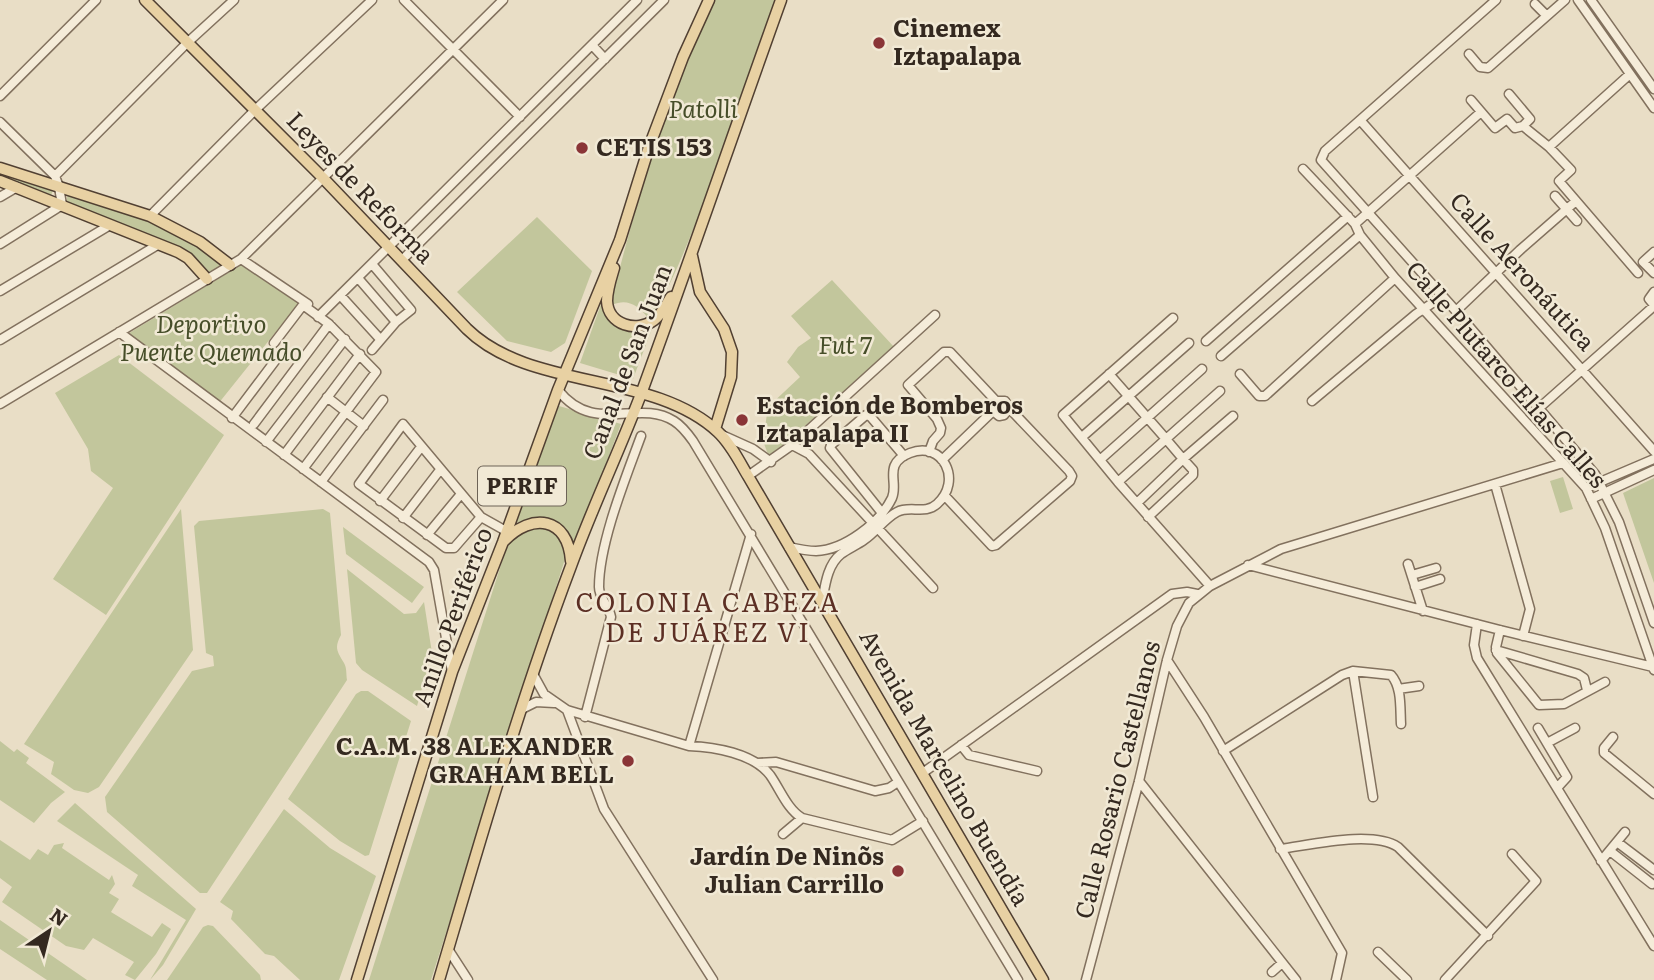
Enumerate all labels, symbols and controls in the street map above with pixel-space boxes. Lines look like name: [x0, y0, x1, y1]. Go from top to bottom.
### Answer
place label: Cinemex Iztapalapa: [893, 9, 1021, 72]
marker: Cinemex Iztapalapa: [871, 35, 887, 51]
park label: Patolli: [668, 90, 738, 125]
street label: Leyes de Reforma: [280, 102, 444, 270]
place label: CETIS 153: [596, 128, 712, 163]
marker: CETIS 153: [574, 140, 590, 156]
street label: Calle Aeronáutica: [1443, 183, 1605, 357]
street label: Calle Plutarco Elías Calles: [1399, 252, 1617, 495]
street label: Canal de San Juan: [572, 258, 679, 464]
park label: Deportivo Puente Quemado: [120, 305, 302, 368]
park label: Fut 7: [818, 326, 872, 361]
place label: Estación de Bomberos Iztapalapa II: [756, 386, 1023, 449]
marker: Estación de Bomberos Iztapalapa II: [734, 412, 750, 428]
road number: PERIF: [478, 466, 566, 506]
street label: Anillo Periférico: [402, 522, 499, 711]
district label: COLONIA CABEZA DE JUÁREZ VI: [576, 581, 840, 650]
street label: Avenida Marcelino Buendía: [852, 622, 1040, 912]
street label: Calle Rosario Castellanos: [1064, 637, 1167, 922]
place label: C.A.M. 38 ALEXANDER GRAHAM BELL: [336, 727, 614, 790]
marker: C.A.M. 38 ALEXANDER GRAHAM BELL: [620, 753, 636, 769]
place label: Jardín De Ninõs Julian Carrillo: [690, 837, 884, 900]
marker: Jardín De Ninõs Julian Carrillo: [890, 863, 906, 879]
north arrow: [14, 896, 84, 966]
text: N: [45, 900, 74, 932]

